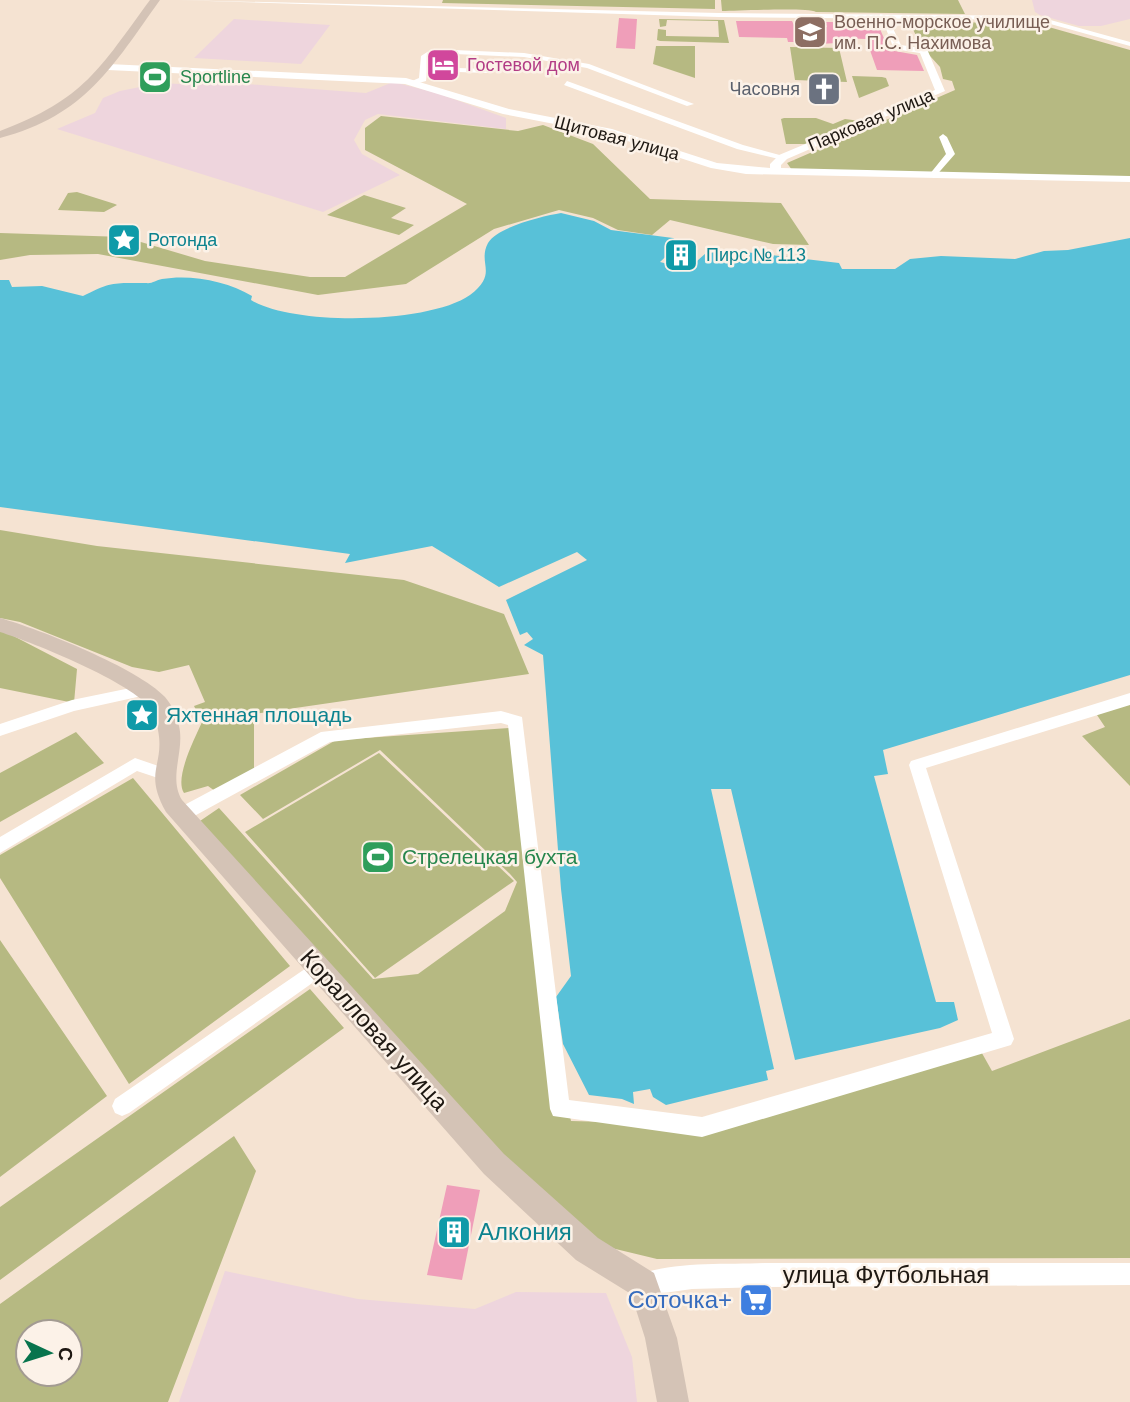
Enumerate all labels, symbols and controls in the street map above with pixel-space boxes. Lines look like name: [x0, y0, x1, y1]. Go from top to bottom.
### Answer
place label: Военно-морское училище им. П.С. Нахимова: [834, 12, 1050, 53]
school or university icon: Военно-морское училище им. П.С. Нахимова: [791, 13, 829, 51]
hotel icon: Гостевой дом: [424, 46, 462, 84]
place label: Гостевой дом: [467, 55, 580, 75]
sports icon: Sportline: [136, 58, 174, 96]
place label: Sportline: [180, 67, 251, 87]
church icon: Часовня: [805, 70, 843, 108]
place label: Часовня: [730, 79, 800, 99]
street label: Парковая улица: [805, 84, 938, 156]
street label: Щитовая улица: [552, 112, 683, 165]
place icon: Ротонда: [105, 221, 143, 259]
place label: Ротонда: [148, 230, 218, 250]
building icon: Пирс № 113: [662, 236, 700, 274]
place label: Пирс № 113: [706, 245, 806, 265]
place icon: Яхтенная площадь: [123, 696, 161, 734]
place label: Яхтенная площадь: [166, 703, 352, 726]
sports icon: Стрелецкая бухта: [359, 838, 397, 876]
place label: Стрелецкая бухта: [402, 845, 578, 868]
street label: Коралловая улица: [295, 944, 454, 1116]
building icon: Алкония: [435, 1213, 473, 1251]
place label: Алкония: [478, 1218, 572, 1245]
street label: улица Футбольная: [783, 1261, 989, 1288]
supermarket icon: Соточка+: [737, 1281, 775, 1319]
place label: Соточка+: [627, 1286, 732, 1313]
north arrow: [14, 1318, 84, 1388]
text: С: [54, 1347, 76, 1362]

